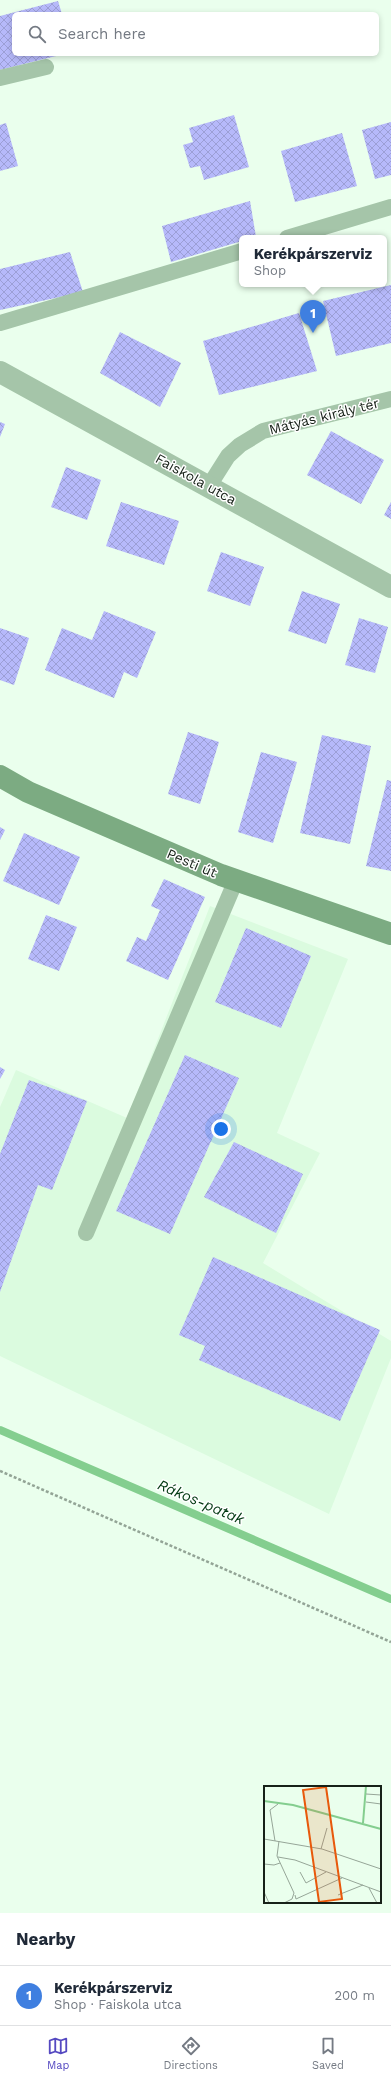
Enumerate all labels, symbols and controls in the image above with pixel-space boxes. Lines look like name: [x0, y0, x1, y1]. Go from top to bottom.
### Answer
search box: [12, 12, 379, 56]
icon: search: [26, 23, 48, 45]
text: Search here: [58, 25, 146, 43]
popup: [239, 235, 387, 287]
text: Kerékpárszerviz: [254, 245, 372, 263]
text: Shop: [254, 263, 286, 278]
pin: 1: [300, 300, 326, 333]
street label: Mátyás király tér: [267, 395, 381, 437]
street label: Faiskola utca: [153, 450, 239, 508]
street label: Pesti út: [165, 845, 220, 881]
your location: [211, 1119, 231, 1139]
water label: Rákos-patak: [155, 1476, 248, 1529]
inset map: [264, 1786, 381, 1903]
text: Nearby: [16, 1929, 75, 1949]
text: Kerékpárszerviz: [54, 1979, 173, 1997]
text: 1: [26, 1988, 32, 2003]
text: 200 m: [334, 1988, 375, 2003]
text: Shop · Faiskola utca: [54, 1997, 182, 2012]
tab: Map: [47, 2035, 69, 2072]
tab: Directions: [164, 2035, 218, 2072]
tab: Saved: [312, 2035, 344, 2072]

